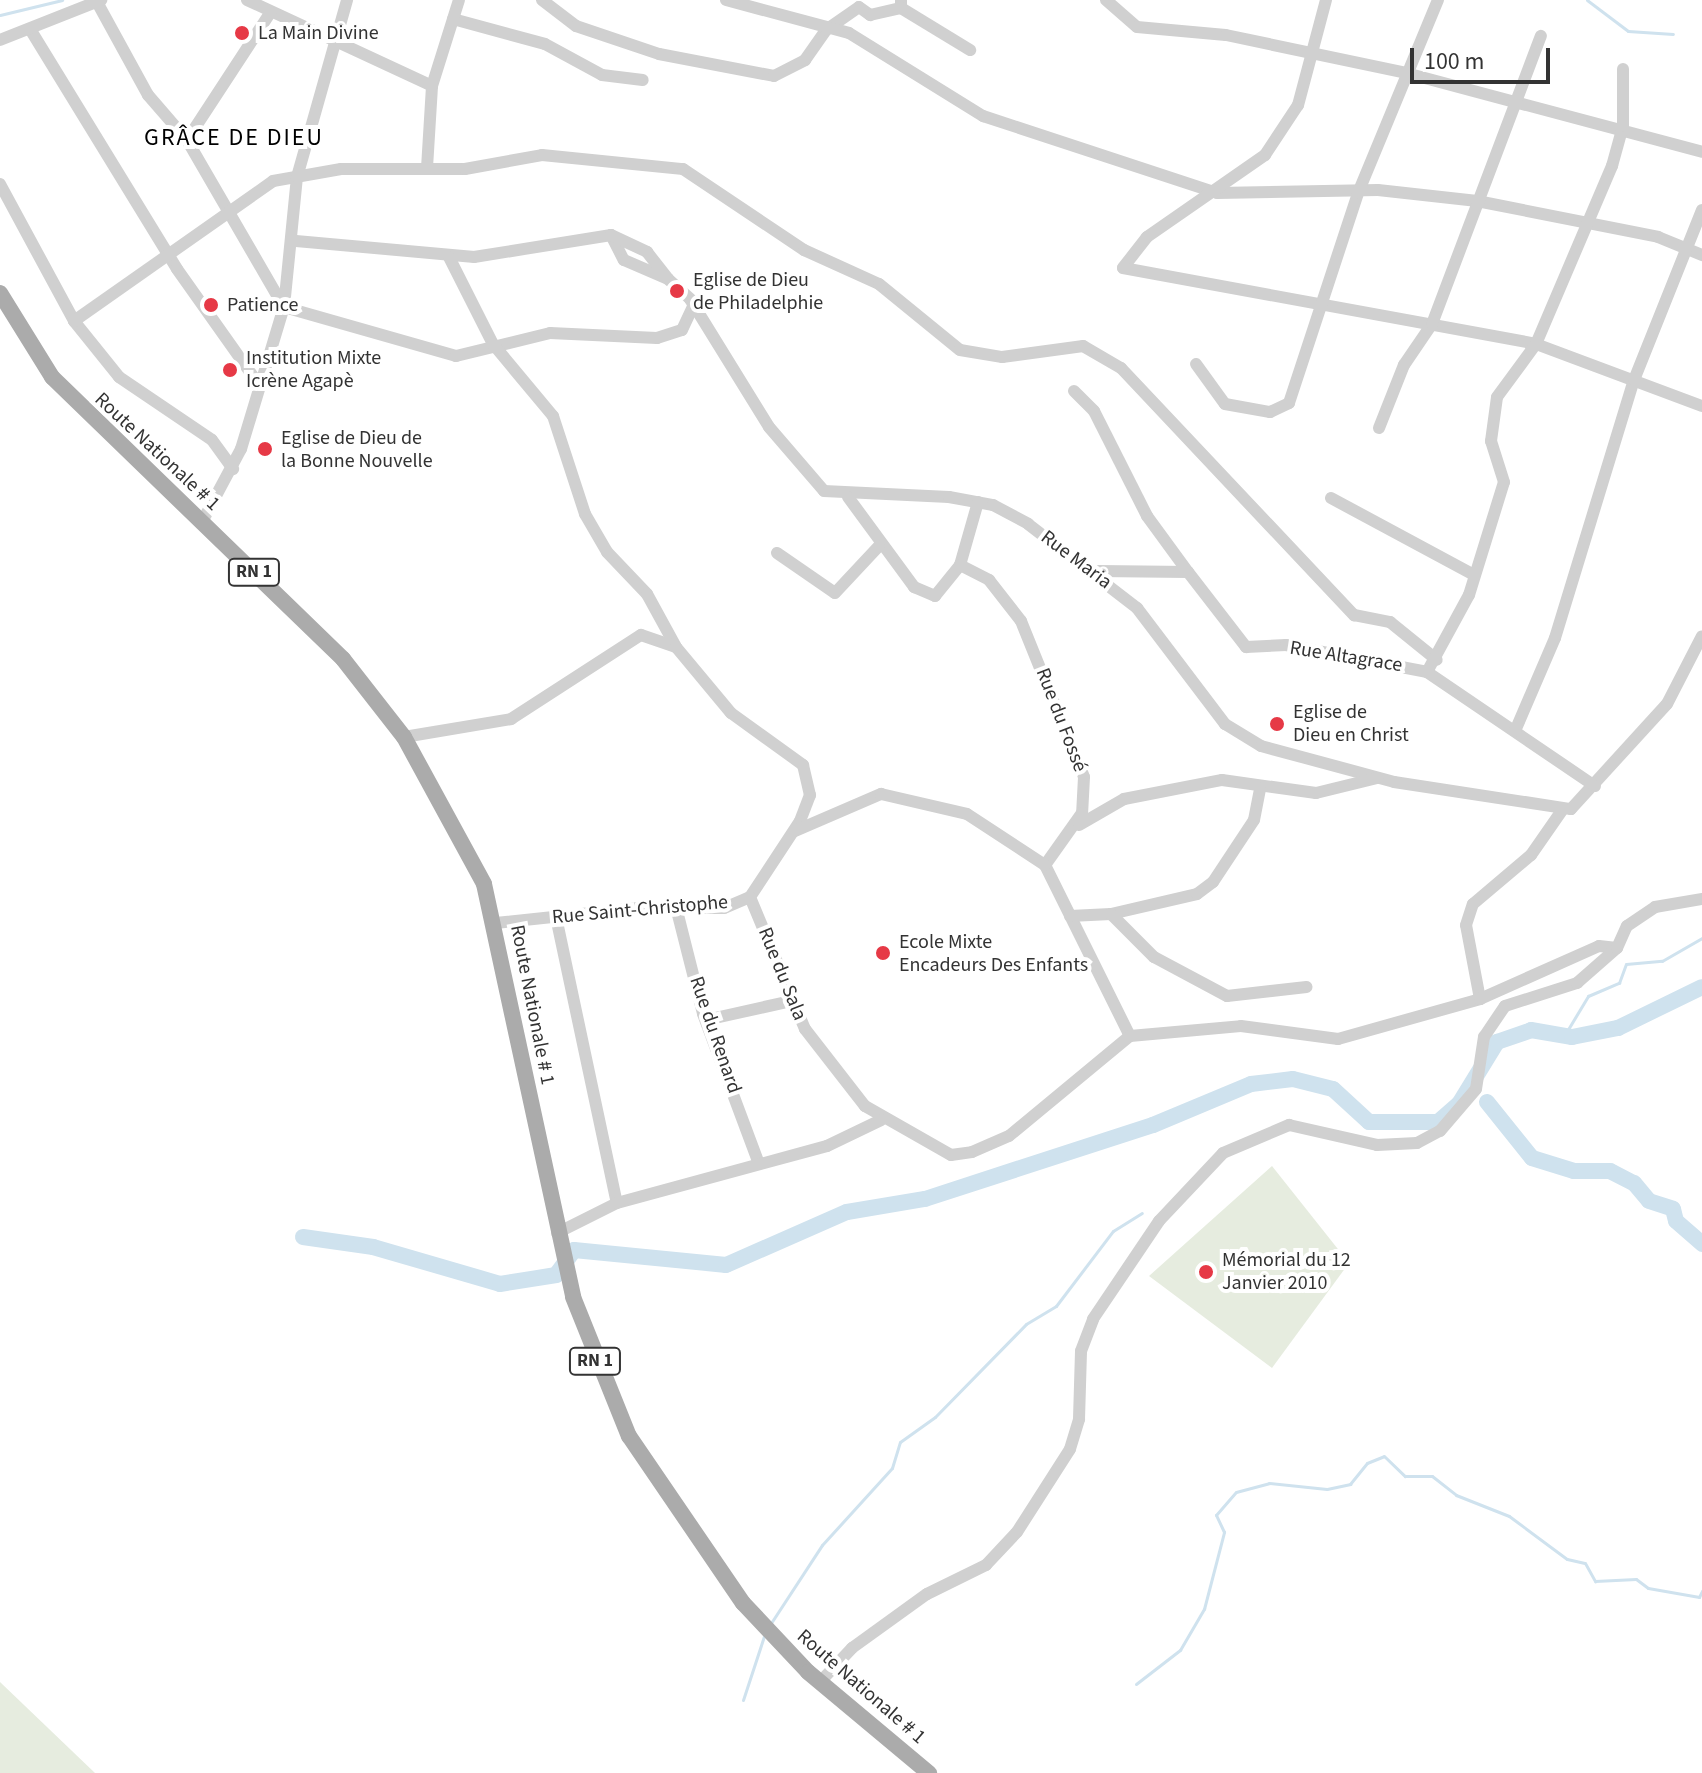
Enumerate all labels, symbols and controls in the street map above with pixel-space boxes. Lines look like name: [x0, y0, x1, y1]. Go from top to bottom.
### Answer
place label: La Main Divine: [258, 21, 379, 45]
marker: La Main Divine: [233, 24, 251, 42]
scale bar: [1414, 32, 1554, 82]
text: 100 m: [1424, 44, 1484, 79]
district label: GRÂCE DE DIEU: [144, 124, 324, 152]
place label: Eglise de Dieu de Philadelphie: [693, 268, 823, 315]
marker: Eglise de Dieu de Philadelphie: [668, 282, 686, 300]
place label: Patience: [227, 293, 298, 317]
marker: Patience: [202, 296, 220, 314]
place label: Institution Mixte Icrène Agapè: [246, 346, 381, 393]
marker: Institution Mixte Icrène Agapè: [221, 361, 239, 379]
street label: Route Nationale # 1: [89, 388, 225, 516]
place label: Eglise de Dieu de la Bonne Nouvelle: [281, 426, 433, 473]
marker: Eglise de Dieu de la Bonne Nouvelle: [256, 440, 274, 458]
street label: Rue Maria: [1036, 526, 1116, 594]
road number: RN 1: [226, 558, 282, 586]
street label: Rue Altagrace: [1288, 636, 1404, 678]
street label: Rue du Fossé: [1030, 665, 1092, 775]
place label: Eglise de Dieu en Christ: [1293, 700, 1409, 747]
marker: Eglise de Dieu en Christ: [1268, 715, 1286, 733]
street label: Rue Saint-Christophe: [551, 890, 729, 930]
street label: Route Nationale # 1: [505, 923, 559, 1087]
street label: Rue du Sala: [752, 924, 812, 1024]
place label: Ecole Mixte Encadeurs Des Enfants: [899, 930, 1088, 977]
marker: Ecole Mixte Encadeurs Des Enfants: [874, 944, 892, 962]
street label: Rue du Renard: [684, 973, 746, 1097]
place label: Mémorial du 12 Janvier 2010: [1222, 1248, 1351, 1295]
marker: Mémorial du 12 Janvier 2010: [1197, 1263, 1215, 1281]
road number: RN 1: [567, 1347, 623, 1375]
street label: Route Nationale # 1: [792, 1625, 930, 1749]

